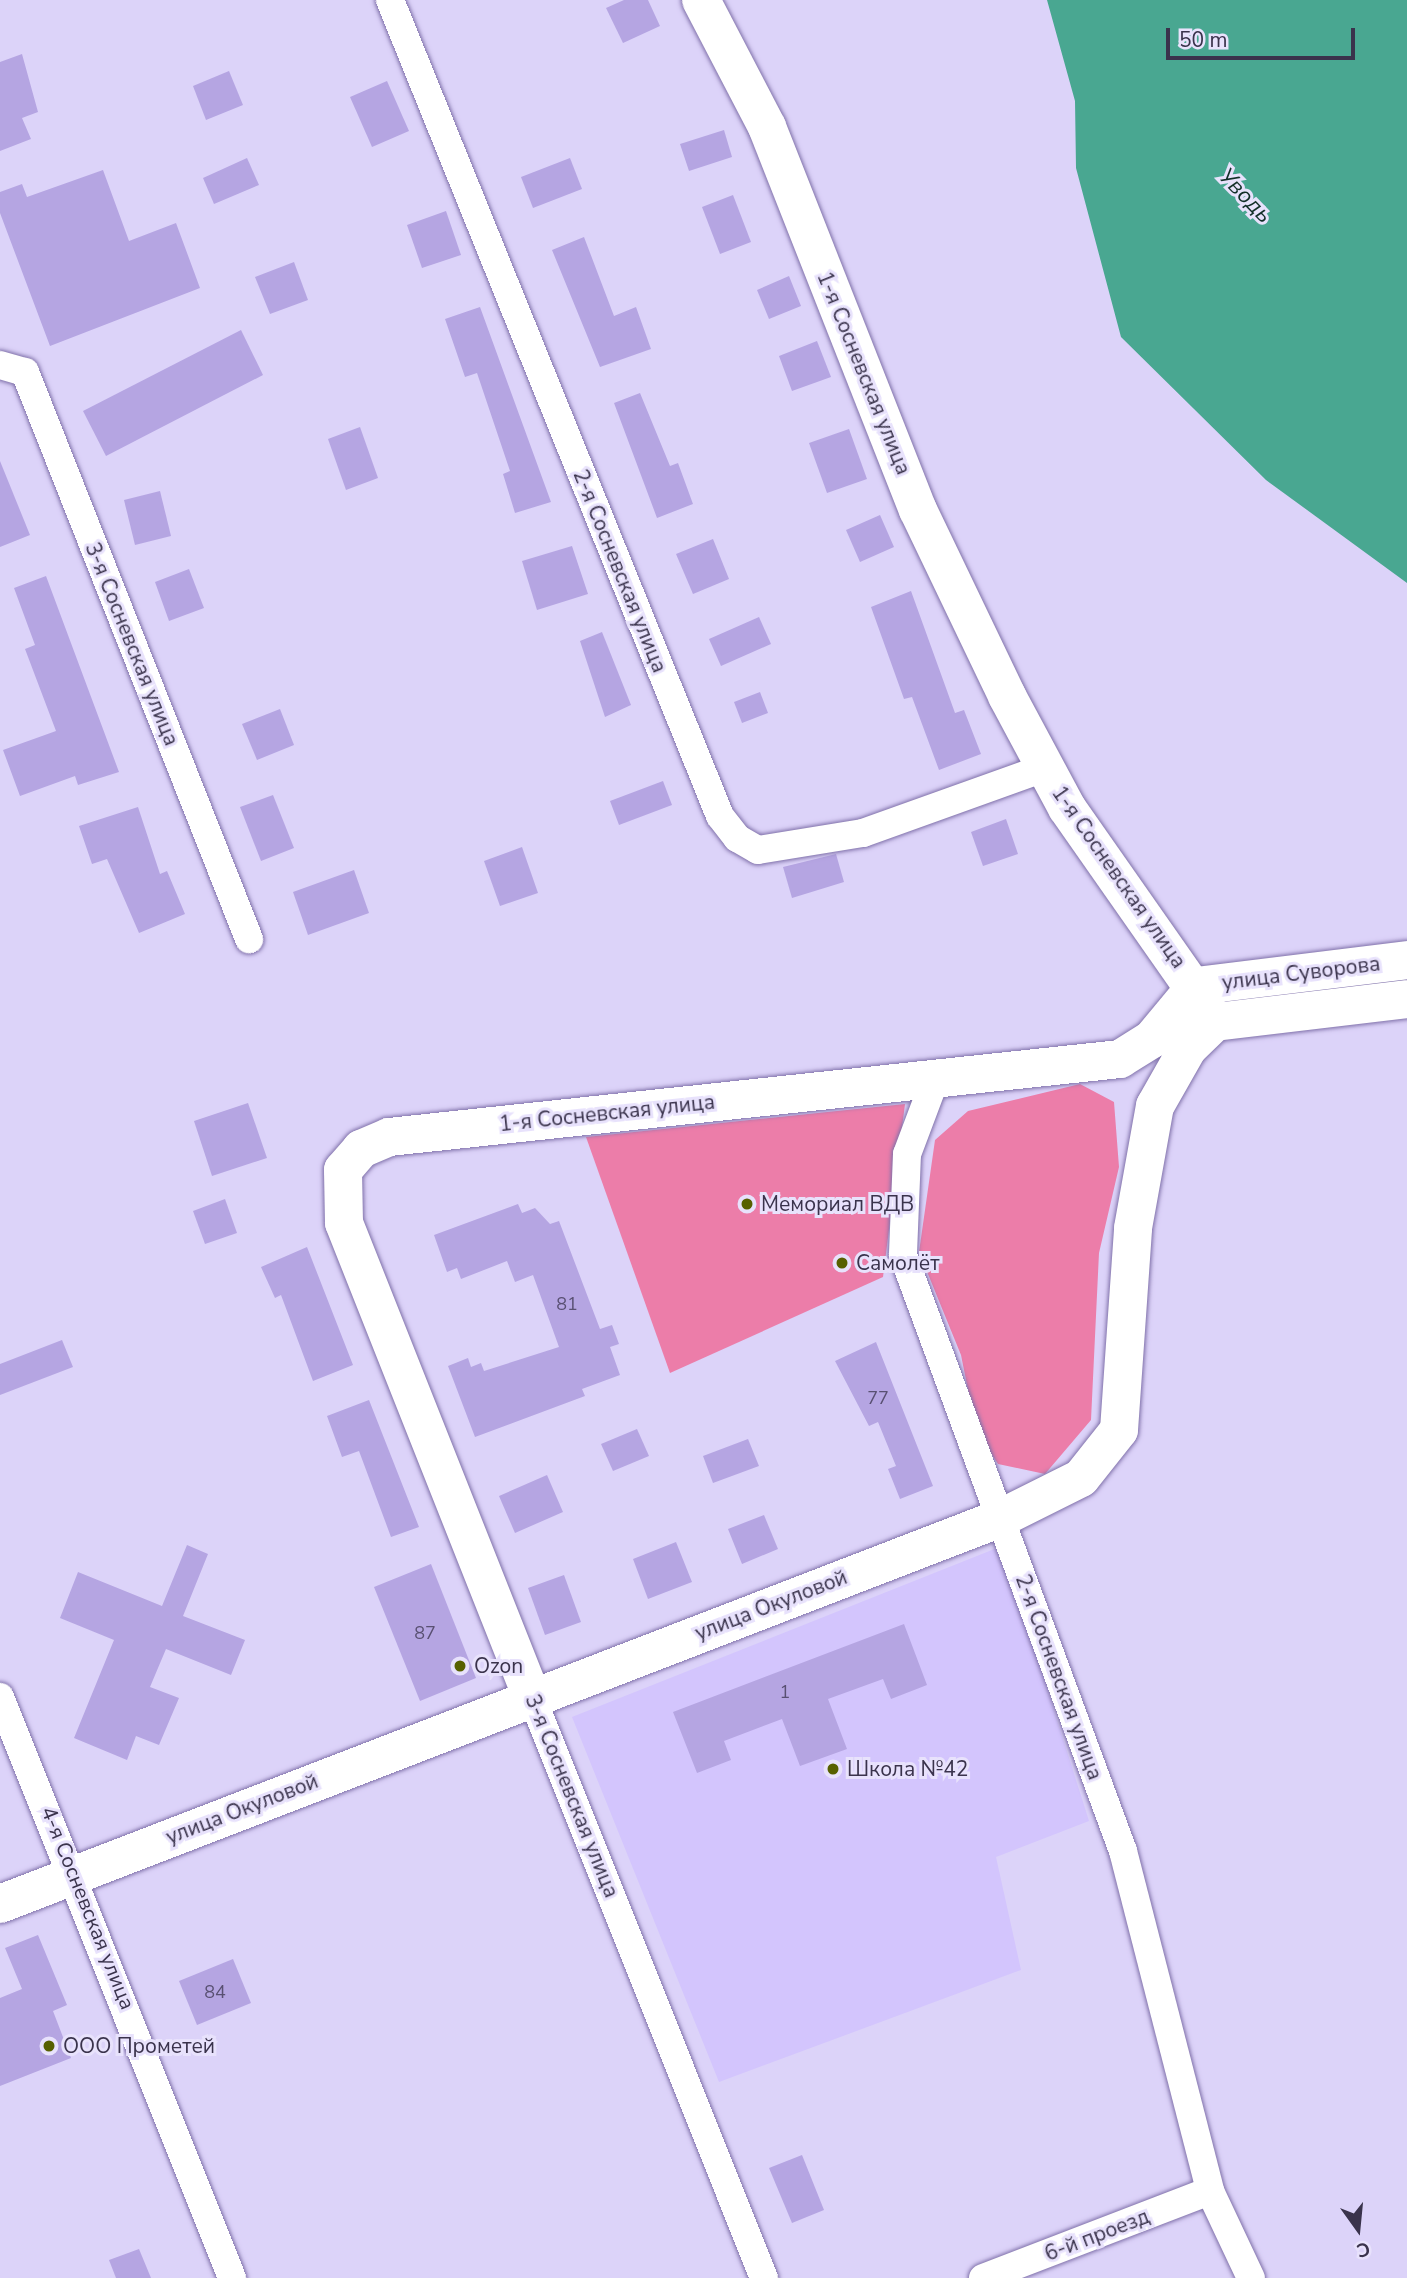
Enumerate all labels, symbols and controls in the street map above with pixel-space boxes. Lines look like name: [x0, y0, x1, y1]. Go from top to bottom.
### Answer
scale bar: [1169, 14, 1358, 58]
text: 50 m: [1179, 26, 1228, 54]
water label: Уводь: [1212, 163, 1278, 229]
street label: 1-я Сосневская улица: [812, 268, 916, 478]
street label: 2-я Сосневская улица: [568, 466, 672, 676]
street label: 3-я Сосневская улица: [80, 539, 184, 749]
street label: 1-я Сосневская улица: [1047, 781, 1191, 973]
street label: улица Суворова: [1220, 951, 1382, 995]
street label: 1-я Сосневская улица: [498, 1089, 716, 1137]
place label: Мемориал ВДВ: [761, 1191, 914, 1217]
marker: Мемориал ВДВ: [739, 1196, 755, 1212]
place label: Самолёт: [856, 1250, 940, 1276]
marker: Самолёт: [834, 1255, 850, 1271]
house number: 81: [556, 1293, 578, 1315]
house number: 77: [867, 1387, 889, 1409]
street label: улица Окуловой: [691, 1564, 851, 1646]
street label: 2-я Сосневская улица: [1010, 1571, 1108, 1783]
house number: 87: [414, 1622, 436, 1644]
place label: Ozon: [474, 1653, 523, 1679]
marker: Ozon: [452, 1658, 468, 1674]
house number: 1: [780, 1681, 790, 1703]
street label: 3-я Сосневская улица: [520, 1691, 624, 1901]
place label: Школа №42: [847, 1756, 968, 1782]
marker: Школа №42: [825, 1761, 841, 1777]
street label: улица Окуловой: [162, 1768, 322, 1850]
street label: 4-я Сосневская улица: [36, 1803, 140, 2013]
house number: 84: [204, 1981, 226, 2003]
place label: ООО Прометей: [63, 2033, 215, 2059]
marker: ООО Прометей: [41, 2038, 57, 2054]
north arrow: [1323, 2194, 1393, 2264]
street label: 6-й проезд: [1041, 2203, 1153, 2267]
text: С: [1354, 2235, 1373, 2264]

